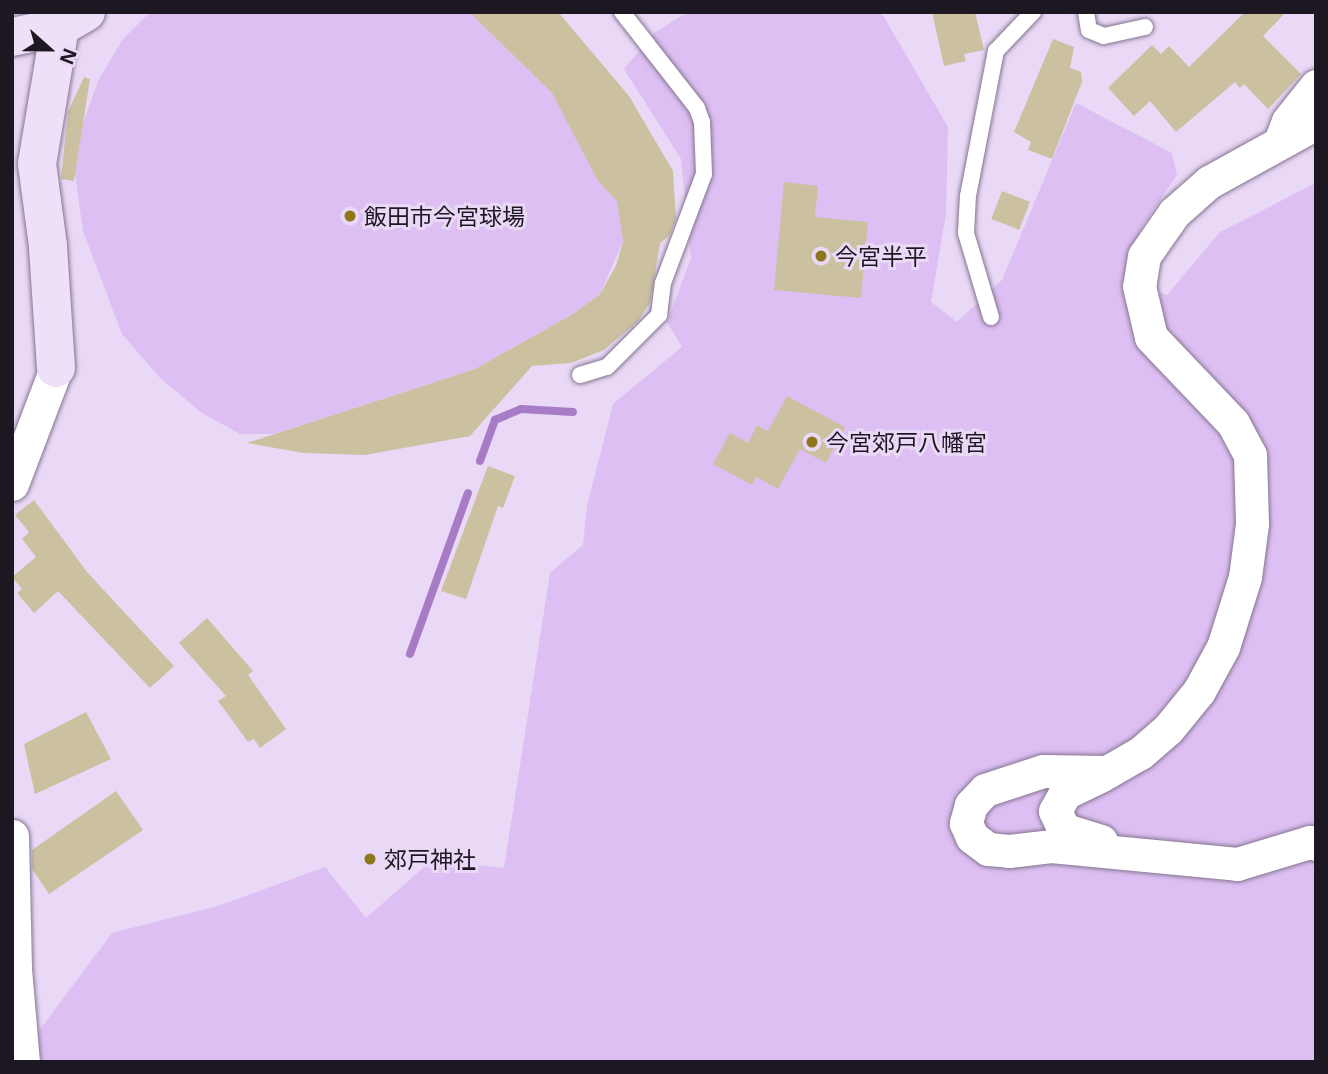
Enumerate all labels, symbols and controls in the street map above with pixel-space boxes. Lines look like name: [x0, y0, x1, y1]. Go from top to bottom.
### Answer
north arrow: [14, 14, 84, 84]
text: N: [54, 45, 84, 68]
place label: 飯田市今宮球場: [364, 202, 525, 230]
marker: 飯田市今宮球場: [342, 208, 358, 224]
place label: 今宮半平: [835, 242, 927, 270]
marker: 今宮半平: [813, 248, 829, 264]
place label: 今宮郊戸八幡宮: [826, 428, 987, 456]
marker: 今宮郊戸八幡宮: [804, 434, 820, 450]
place label: 郊戸神社: [384, 845, 476, 873]
marker: 郊戸神社: [362, 851, 378, 867]

